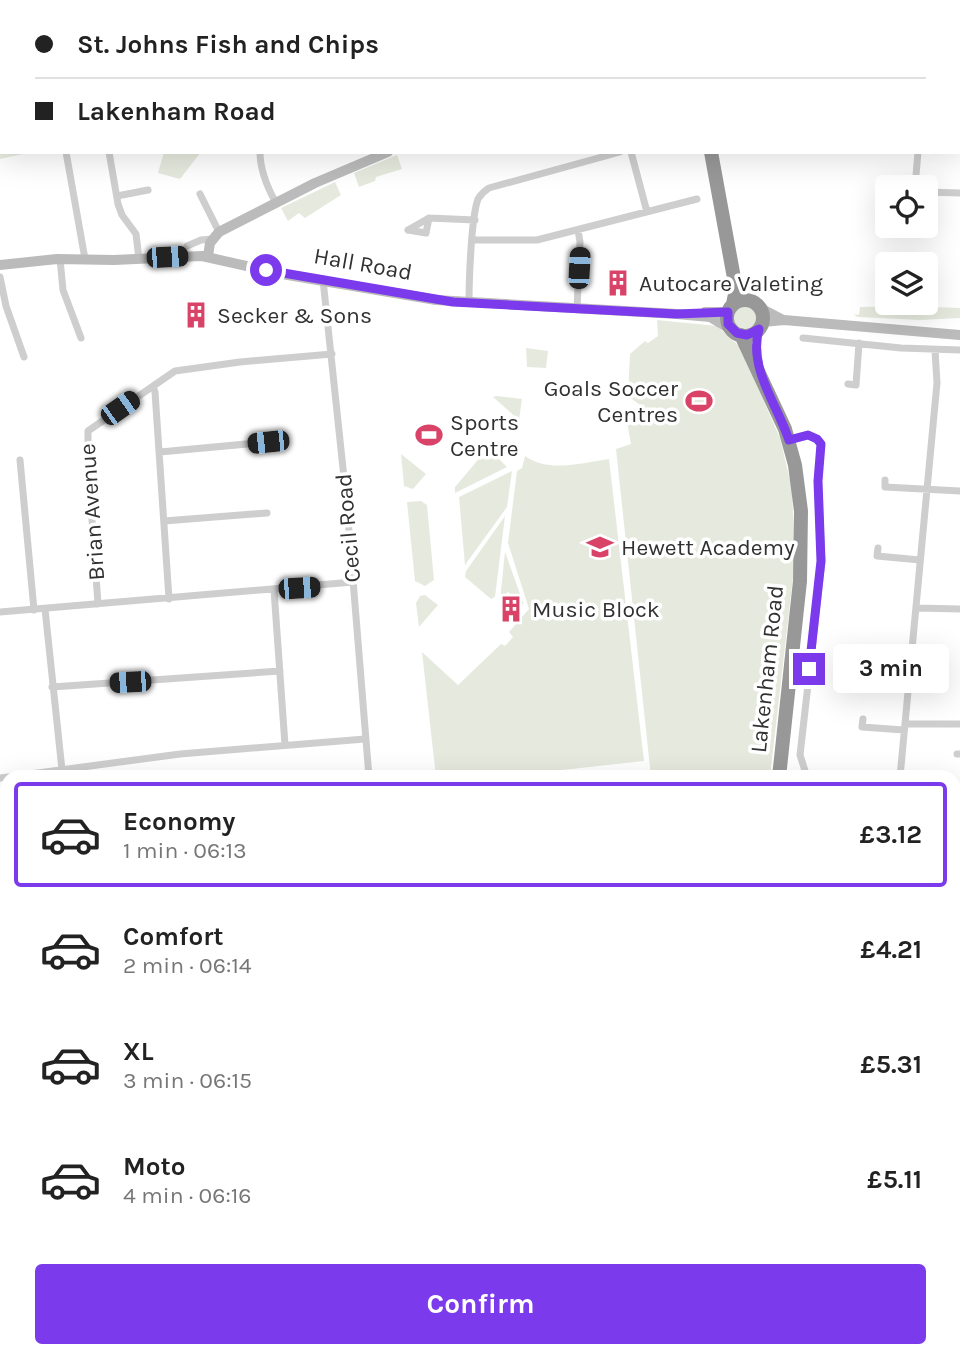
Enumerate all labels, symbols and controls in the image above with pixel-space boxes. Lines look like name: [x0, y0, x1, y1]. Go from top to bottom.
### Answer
text: St. Johns Fish and Chips: [77, 29, 379, 60]
text: Lakenham Road: [77, 96, 276, 127]
map controls: [875, 175, 938, 315]
button: locate: [875, 175, 938, 238]
street label: Hall Road: [312, 242, 414, 286]
car: [146, 245, 189, 269]
car: [568, 246, 591, 290]
button: layers: [875, 252, 938, 315]
route start: [250, 254, 282, 286]
building icon: Autocare Valeting: [603, 268, 633, 298]
place label: Autocare Valeting: [639, 270, 823, 297]
building icon: Secker & Sons: [181, 300, 211, 330]
place label: Secker & Sons: [217, 302, 372, 329]
place label: Goals Soccer Centres: [544, 375, 679, 428]
sports icon: Goals Soccer Centres: [684, 386, 714, 416]
car: [97, 387, 144, 429]
place label: Sports Centre: [450, 409, 519, 462]
sports icon: Sports Centre: [414, 420, 444, 450]
car: [247, 429, 290, 455]
street label: Brian Avenue: [74, 443, 110, 581]
street label: Cecil Road: [330, 472, 366, 584]
school or university icon: Hewett Academy: [585, 532, 615, 562]
place label: Hewett Academy: [621, 534, 795, 561]
car: [278, 576, 321, 600]
street label: Lakenham Road: [745, 584, 789, 754]
building icon: Music Block: [496, 594, 526, 624]
place label: Music Block: [532, 596, 660, 623]
callout: 3 min: [834, 644, 949, 694]
route end: [793, 653, 825, 685]
text: 3 min: [859, 655, 923, 682]
car: [109, 670, 152, 694]
icon: car: [39, 803, 102, 866]
text: Economy: [123, 806, 235, 837]
text: £3.12: [860, 819, 922, 850]
text: 1 min · 06:13: [123, 837, 247, 864]
icon: car: [39, 918, 102, 981]
text: Comfort: [123, 921, 224, 952]
text: £4.21: [860, 934, 922, 965]
text: 2 min · 06:14: [123, 952, 252, 979]
icon: car: [39, 1033, 102, 1096]
text: XL: [123, 1036, 154, 1067]
text: £5.31: [860, 1049, 922, 1080]
text: 3 min · 06:15: [123, 1067, 252, 1094]
icon: car: [39, 1148, 102, 1211]
text: Moto: [123, 1151, 185, 1182]
text: £5.11: [867, 1164, 922, 1195]
text: 4 min · 06:16: [123, 1182, 251, 1209]
button: Confirm: [35, 1264, 926, 1344]

